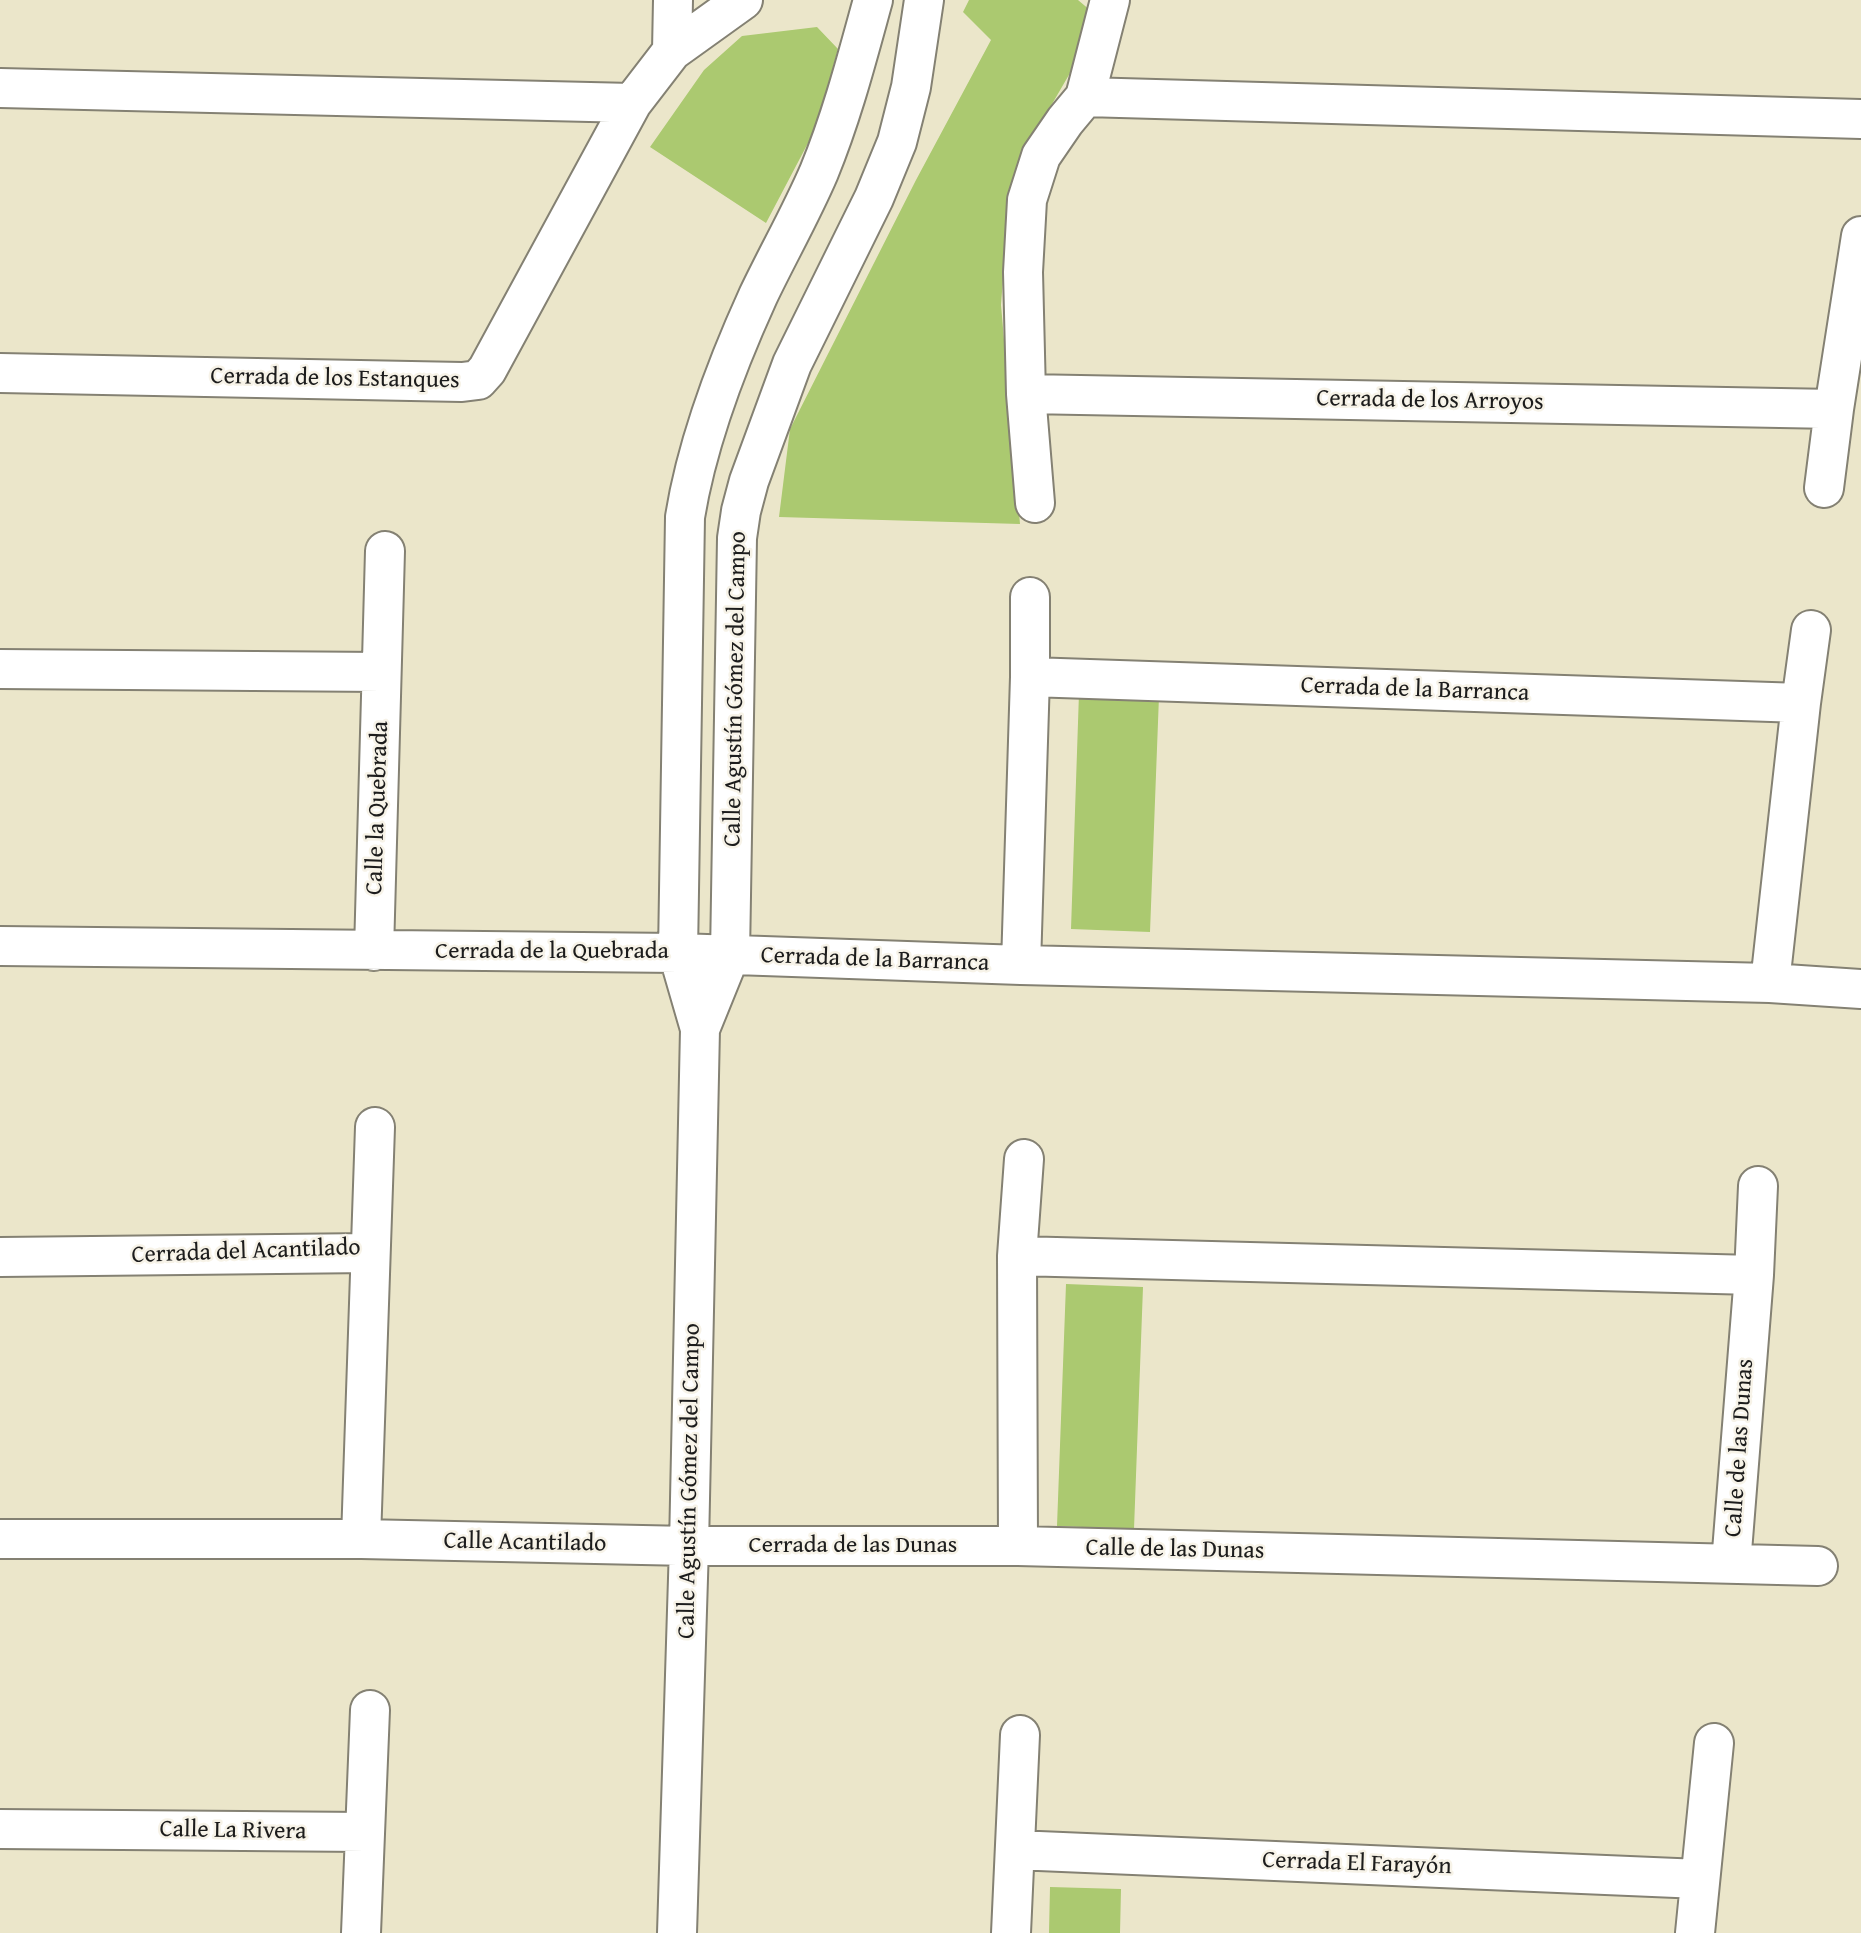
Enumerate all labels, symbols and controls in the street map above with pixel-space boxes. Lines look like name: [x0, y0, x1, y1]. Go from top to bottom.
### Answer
street label: Cerrada de los Estanques: [210, 362, 460, 396]
street label: Cerrada de los Arroyos: [1316, 385, 1544, 417]
street label: Calle Agustín Gómez del Campo: [719, 531, 753, 847]
street label: Cerrada de la Barranca: [1300, 672, 1530, 708]
street label: Calle la Quebrada: [361, 720, 395, 896]
street label: Cerrada de la Quebrada: [435, 938, 669, 966]
street label: Cerrada de la Barranca: [760, 942, 990, 978]
street label: Cerrada del Acantilado: [131, 1234, 361, 1270]
street label: Calle Agustín Gómez del Campo: [673, 1323, 707, 1639]
street label: Calle de las Dunas: [1719, 1358, 1761, 1538]
street label: Calle Acantilado: [443, 1527, 607, 1559]
street label: Cerrada de las Dunas: [749, 1532, 957, 1560]
street label: Calle de las Dunas: [1085, 1534, 1265, 1566]
street label: Calle La Rivera: [159, 1815, 307, 1847]
street label: Cerrada El Farayón: [1262, 1846, 1452, 1882]

